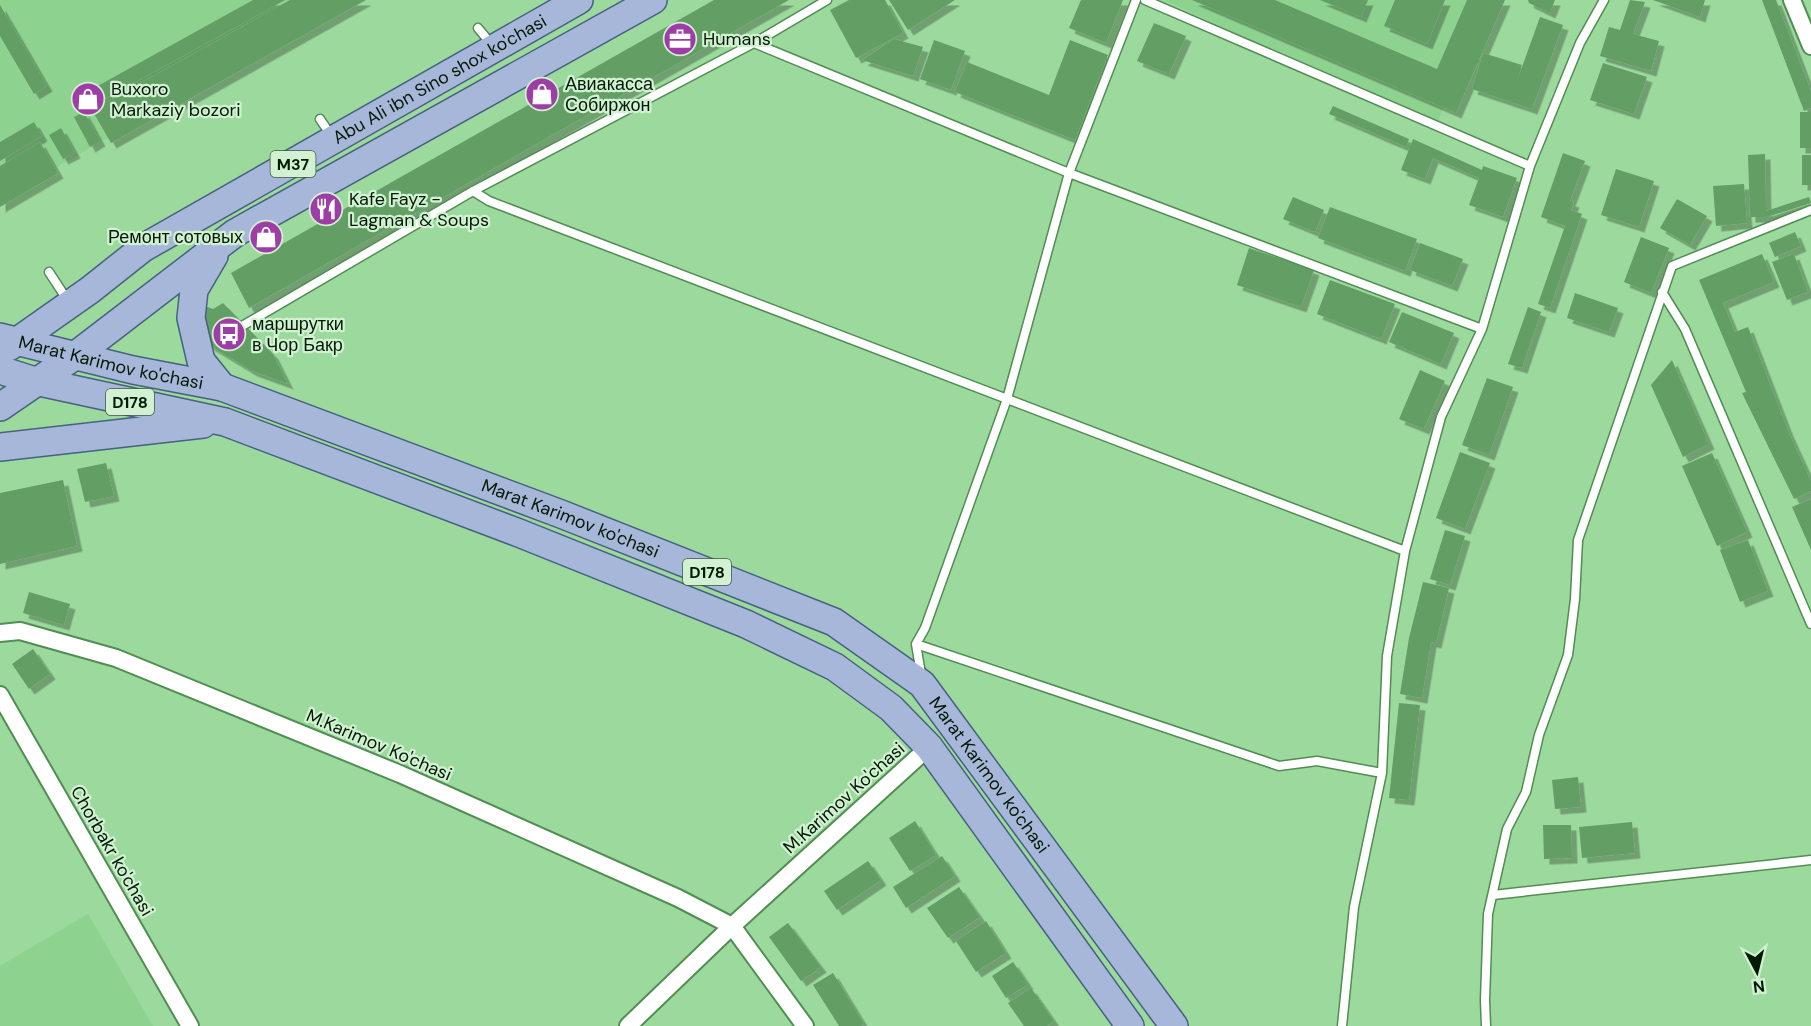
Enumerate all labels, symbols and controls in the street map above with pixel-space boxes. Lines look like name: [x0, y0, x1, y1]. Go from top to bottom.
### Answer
street label: Abu Ali ibn Sino shox ko'chasi: [328, 9, 551, 150]
office icon: Humans: [662, 21, 698, 57]
place label: Humans: [703, 27, 771, 51]
place label: Авиакасса Собиржон: [565, 72, 654, 117]
shop icon: Авиакасса Собиржон: [524, 76, 560, 112]
place label: Buxoro Markaziy bozori: [111, 77, 241, 122]
shop icon: Buxoro Markaziy bozori: [70, 81, 106, 117]
road number: M37: [270, 151, 316, 177]
place label: Kafe Fayz - Lagman & Soups: [349, 187, 489, 232]
restaurant icon: Kafe Fayz - Lagman & Soups: [308, 191, 344, 227]
shop icon: Ремонт сотовых: [248, 219, 284, 255]
place label: Ремонт сотовых: [108, 225, 243, 249]
place label: маршрутки в Чор Бакр: [252, 312, 344, 357]
bus stop icon: маршрутки в Чор Бакр: [211, 316, 247, 352]
street label: Marat Karimov ko'chasi: [16, 330, 205, 395]
road number: D178: [106, 389, 154, 415]
street label: Marat Karimov ko'chasi: [478, 473, 663, 564]
road number: D178: [683, 559, 731, 585]
street label: Marat Karimov ko'chasi: [923, 692, 1055, 858]
street label: M.Karimov Ko'chasi: [303, 704, 455, 786]
street label: M.Karimov Ko'chasi: [778, 737, 910, 859]
street label: Chorbakr ko'chasi: [65, 782, 159, 920]
north arrow: [1727, 942, 1787, 1002]
text: N: [1752, 975, 1766, 998]

